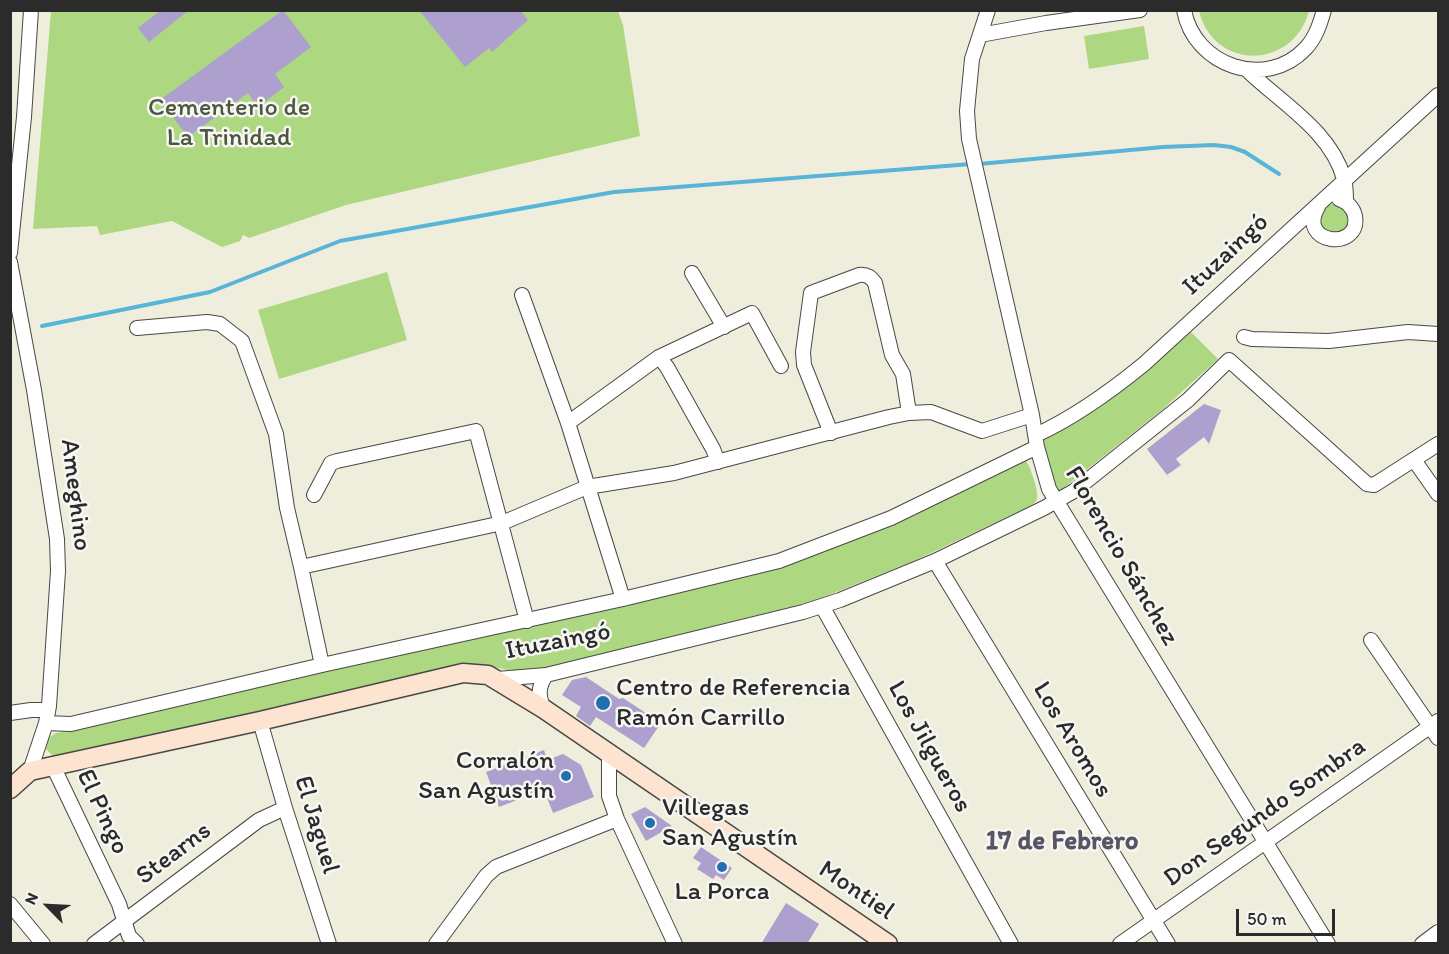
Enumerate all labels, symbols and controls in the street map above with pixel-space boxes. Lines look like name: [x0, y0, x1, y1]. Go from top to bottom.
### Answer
park label: Cementerio de La Trinidad: [148, 92, 310, 154]
street label: Ituzaingó: [1176, 207, 1276, 303]
street label: Ameghino: [53, 437, 97, 553]
street label: Florencio Sánchez: [1057, 461, 1185, 651]
street label: Ituzaingó: [503, 617, 613, 667]
place label: Centro de Referencia Ramón Carrillo: [616, 672, 850, 734]
street label: Los Jilgueros: [880, 676, 978, 818]
street label: Los Aromos: [1025, 676, 1119, 804]
marker: Centro de Referencia Ramón Carrillo: [594, 694, 612, 712]
street label: Don Segundo Sombra: [1158, 732, 1372, 894]
place label: Corralón San Agustín: [418, 745, 554, 806]
street label: El Pingo: [69, 765, 135, 859]
marker: Corralón San Agustín: [559, 769, 573, 783]
street label: El Jaguel: [286, 772, 346, 878]
place label: Villegas San Agustín: [662, 792, 798, 854]
street label: Stearns: [130, 816, 218, 892]
marker: Villegas San Agustín: [643, 816, 657, 830]
district label: 17 de Febrero: [985, 826, 1139, 858]
street label: Montiel: [812, 854, 900, 928]
marker: La Porca: [715, 860, 729, 874]
north arrow: [18, 876, 78, 936]
place label: La Porca: [675, 876, 769, 908]
text: N: [20, 890, 42, 907]
scale bar: [1239, 897, 1338, 935]
text: 50 m: [1247, 908, 1287, 930]

